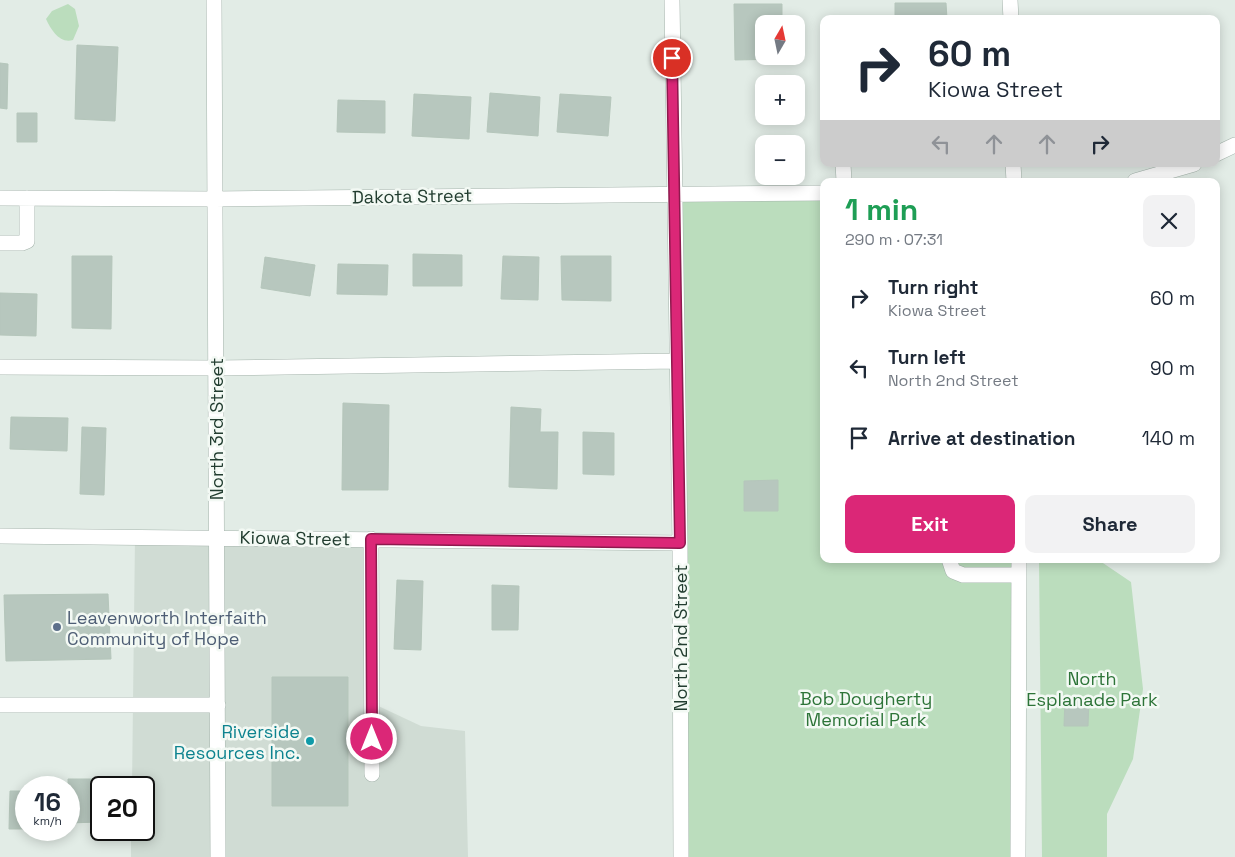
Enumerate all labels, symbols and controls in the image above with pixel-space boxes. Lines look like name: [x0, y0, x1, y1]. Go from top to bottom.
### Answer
north arrow: [755, 15, 805, 65]
map controls: [755, 15, 805, 185]
text: 60 m: [928, 32, 1011, 76]
icon: right: [845, 35, 910, 100]
pin: [651, 37, 693, 79]
icon: arrive: [658, 44, 686, 72]
button: +: [755, 75, 805, 125]
text: Kiowa Street: [928, 75, 1063, 103]
icon: left: [927, 130, 955, 158]
icon: ahead: [980, 130, 1008, 158]
icon: ahead: [1033, 130, 1061, 158]
icon: right: [1086, 130, 1114, 158]
button: −: [755, 135, 805, 185]
street label: Dakota Street: [352, 183, 472, 209]
text: 1 min: [845, 190, 918, 229]
button: close: [1143, 195, 1195, 247]
text: 290 m · 07:31: [845, 229, 943, 250]
text: Turn right: [888, 275, 978, 300]
icon: right: [845, 284, 873, 312]
text: 60 m: [1150, 286, 1195, 311]
text: Kiowa Street: [888, 300, 986, 321]
text: Turn left: [888, 345, 966, 370]
icon: left: [845, 354, 873, 382]
text: 90 m: [1150, 356, 1195, 381]
street label: North 3rd Street: [205, 358, 228, 500]
text: North 2nd Street: [888, 370, 1019, 391]
icon: arrive: [845, 424, 873, 452]
text: Arrive at destination: [888, 426, 1076, 451]
text: 140 m: [1142, 426, 1195, 451]
button: Exit: [845, 495, 1015, 553]
button: Share: [1025, 495, 1195, 553]
street label: Kiowa Street: [240, 526, 350, 550]
street label: North 2nd Street: [669, 565, 692, 711]
place label: Leavenworth Interfaith Community of Hope: [67, 606, 267, 650]
marker: Leavenworth Interfaith Community of Hope: [51, 621, 63, 633]
park label: North Esplanade Park: [1026, 667, 1158, 711]
park label: Bob Dougherty Memorial Park: [800, 687, 932, 731]
position arrow: [345, 712, 397, 764]
place label: Riverside Resources Inc.: [174, 720, 300, 764]
marker: Riverside Resources Inc.: [304, 735, 316, 747]
speed limit sign: 20: [90, 776, 155, 841]
text: 16: [34, 786, 61, 818]
text: km/h: [33, 813, 62, 829]

